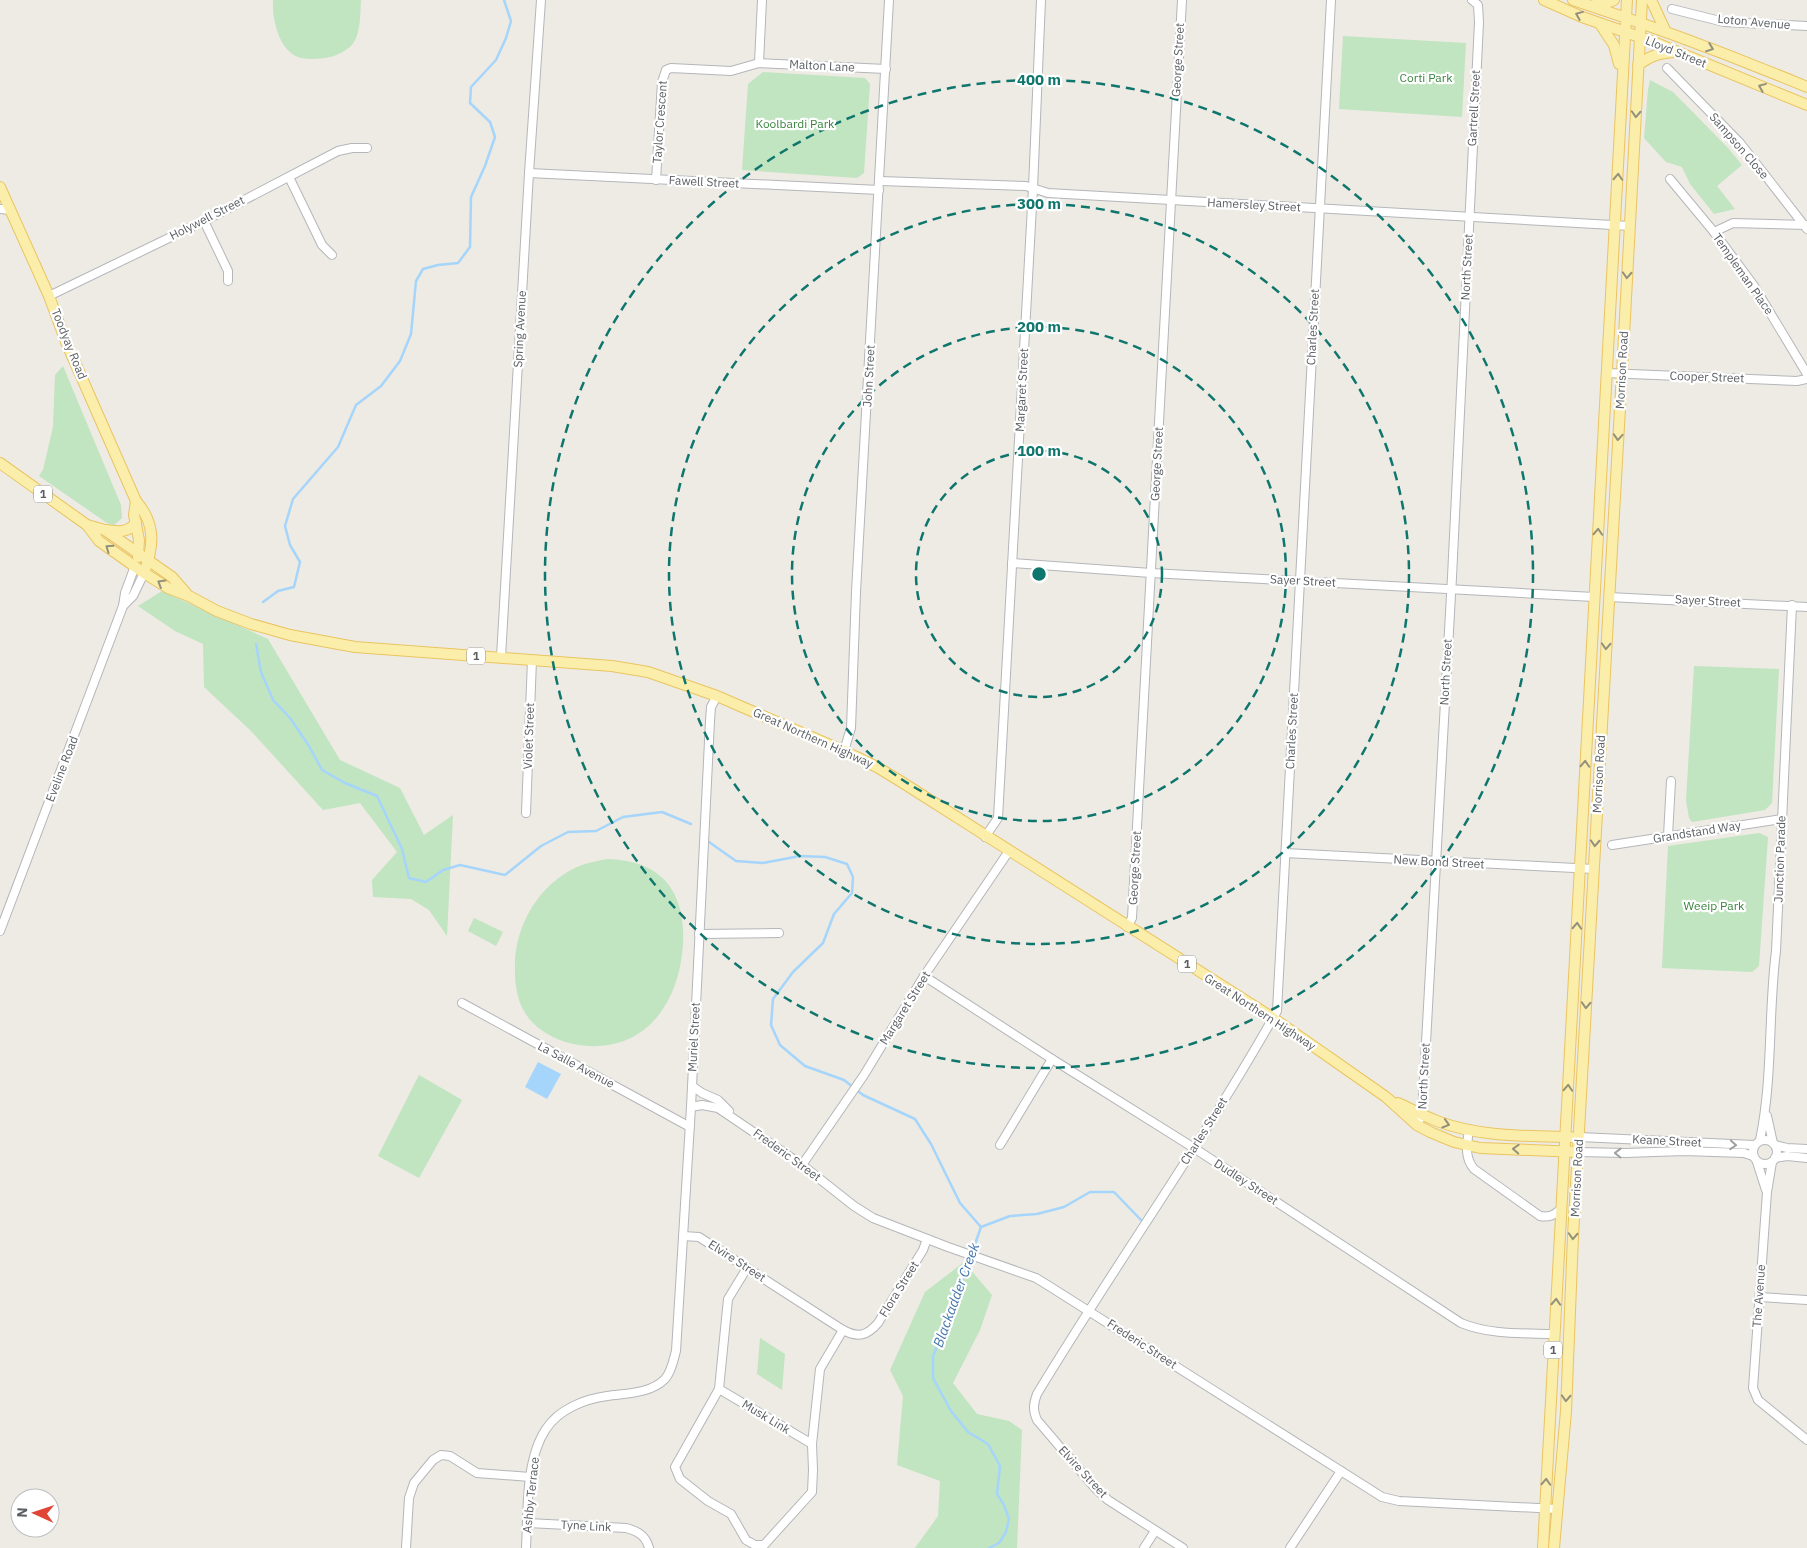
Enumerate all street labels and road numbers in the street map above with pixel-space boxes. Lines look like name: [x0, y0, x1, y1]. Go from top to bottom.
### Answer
street label: Loton Avenue: [1717, 11, 1792, 32]
street label: George Street: [1168, 22, 1187, 98]
street label: Lloyd Street: [1643, 32, 1709, 71]
street label: Malton Lane: [789, 56, 856, 75]
street label: Gartrell Street: [1464, 69, 1483, 147]
street label: Taylor Crescent: [649, 80, 670, 164]
street label: Sampson Close: [1707, 109, 1772, 182]
street label: Fawell Street: [668, 172, 740, 191]
street label: Holywell Street: [167, 192, 247, 243]
street label: Hamersley Street: [1207, 195, 1301, 214]
street label: Templeman Place: [1710, 230, 1777, 318]
street label: North Street: [1457, 233, 1476, 301]
street label: Charles Street: [1303, 288, 1322, 366]
street label: Spring Avenue: [510, 290, 529, 368]
street label: Toodyay Road: [48, 306, 90, 381]
street label: Morrison Road: [1612, 331, 1631, 409]
street label: John Street: [859, 345, 878, 407]
street label: Margaret Street: [1012, 348, 1031, 432]
street label: Cooper Street: [1669, 368, 1745, 385]
street label: George Street: [1147, 426, 1166, 502]
road number: 1: [34, 486, 52, 502]
street label: Sayer Street: [1270, 571, 1336, 590]
street label: Sayer Street: [1675, 591, 1741, 610]
street label: North Street: [1436, 638, 1455, 706]
road number: 1: [467, 648, 485, 664]
street label: Charles Street: [1282, 692, 1301, 770]
street label: Violet Street: [520, 702, 537, 770]
street label: Great Northern Highway: [751, 704, 876, 771]
street label: Eveline Road: [42, 734, 81, 804]
street label: Morrison Road: [1589, 735, 1608, 813]
street label: Junction Parade: [1770, 815, 1789, 903]
street label: Grandstand Way: [1652, 817, 1742, 846]
street label: George Street: [1125, 830, 1144, 906]
street label: New Bond Street: [1393, 852, 1485, 871]
road number: 1: [1178, 956, 1196, 972]
street label: Margaret Street: [876, 968, 933, 1047]
street label: Great Northern Highway: [1202, 970, 1319, 1053]
street label: Muriel Street: [684, 1002, 703, 1072]
street label: La Salle Avenue: [535, 1038, 617, 1091]
street label: North Street: [1414, 1042, 1433, 1110]
street label: Charles Street: [1177, 1094, 1230, 1167]
street label: Frederic Street: [750, 1125, 824, 1184]
street label: Keane Street: [1632, 1131, 1702, 1150]
street label: Morrison Road: [1567, 1139, 1586, 1217]
street label: Dudley Street: [1211, 1155, 1281, 1208]
street label: Elvire Street: [706, 1236, 769, 1285]
street label: Flora Street: [875, 1258, 922, 1320]
street label: The Avenue: [1749, 1264, 1768, 1328]
street label: Frederic Street: [1105, 1315, 1180, 1372]
road number: 1: [1544, 1342, 1562, 1358]
street label: Musk Link: [739, 1396, 794, 1437]
street label: Elvire Street: [1055, 1443, 1111, 1501]
street label: Ashby Terrace: [519, 1456, 542, 1534]
street label: Tyne Link: [560, 1517, 612, 1534]

